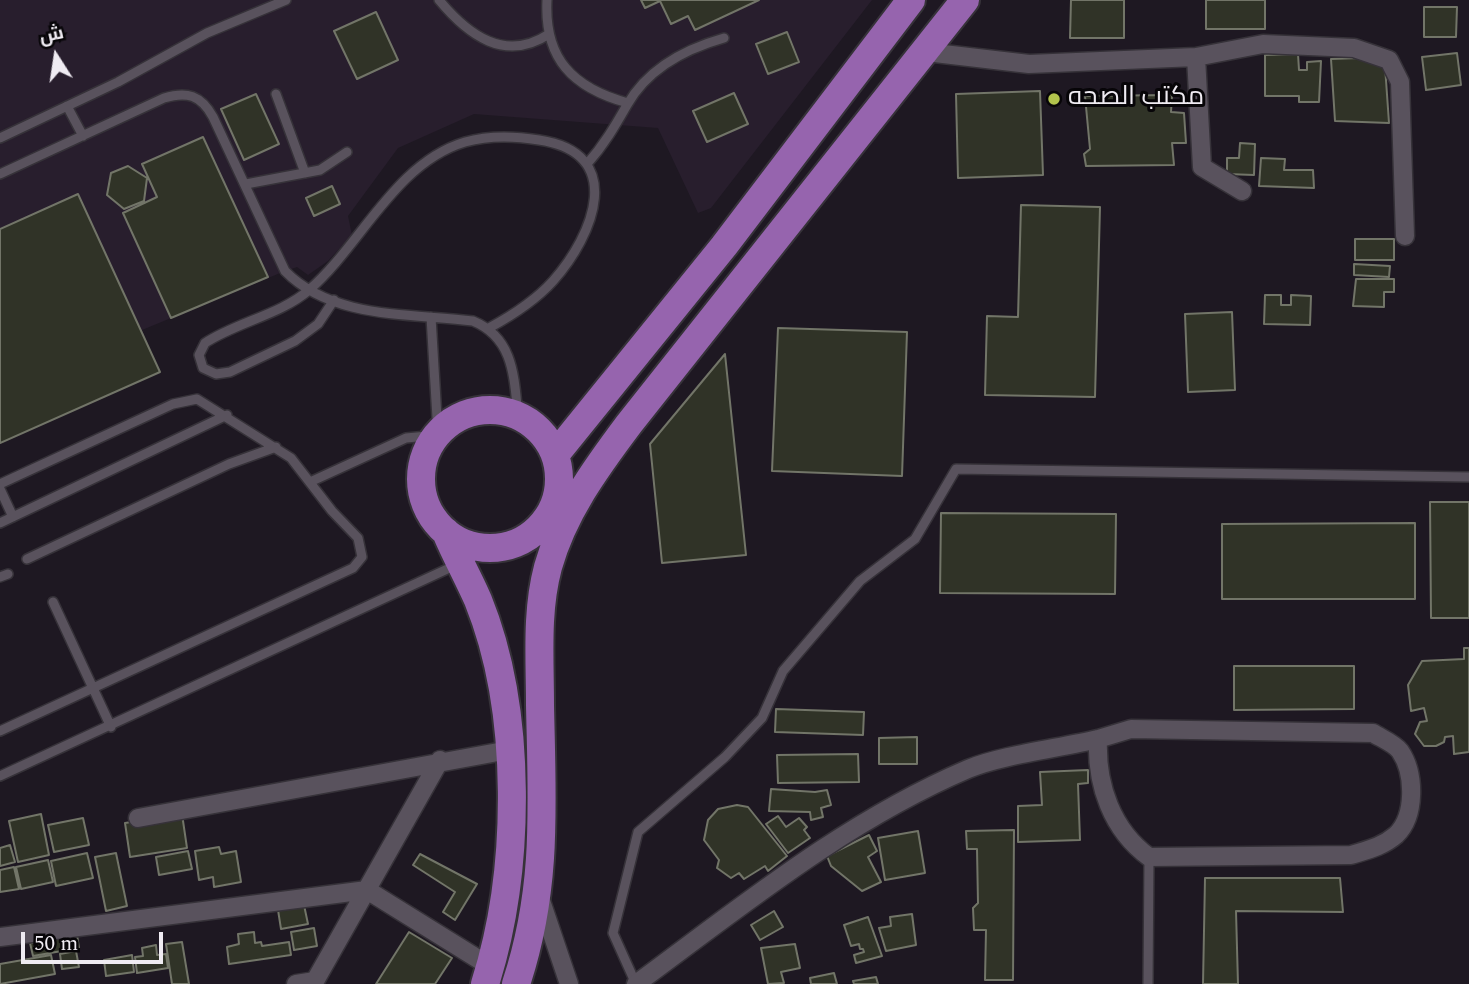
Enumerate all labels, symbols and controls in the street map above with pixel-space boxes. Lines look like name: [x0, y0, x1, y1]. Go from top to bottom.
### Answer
text: ش: [37, 18, 66, 52]
north arrow: [21, 21, 91, 91]
place label: مكتب الصحه: [1068, 83, 1204, 115]
marker: مكتب الصحه: [1046, 91, 1062, 107]
scale bar: [24, 918, 166, 962]
text: 50 m: [34, 928, 78, 960]

